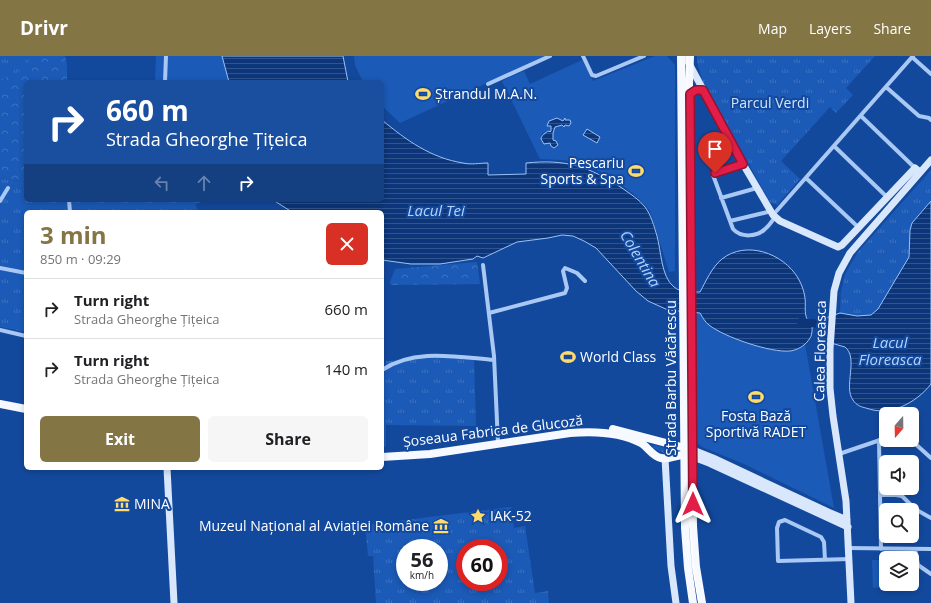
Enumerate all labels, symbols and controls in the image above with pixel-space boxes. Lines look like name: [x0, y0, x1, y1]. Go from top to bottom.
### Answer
text: Drivr: [20, 15, 68, 41]
text: Map: [758, 19, 787, 38]
text: Layers: [809, 19, 851, 38]
text: Share: [873, 19, 911, 38]
place label: Ștrandul M.A.N.: [435, 84, 537, 103]
sports icon: Ștrandul M.A.N.: [414, 85, 432, 103]
text: 660 m: [106, 91, 189, 129]
park label: Parcul Verdi: [731, 93, 809, 112]
icon: right: [40, 96, 92, 148]
text: Strada Gheorghe Țițeica: [106, 127, 308, 151]
pin: [698, 132, 732, 173]
icon: arrive: [704, 138, 726, 160]
place label: Pescariu Sports & Spa: [540, 153, 624, 188]
sports icon: Pescariu Sports & Spa: [627, 162, 645, 180]
icon: left: [151, 172, 173, 194]
icon: ahead: [193, 172, 215, 194]
icon: right: [235, 172, 257, 194]
water label: Lacul Tei: [407, 200, 465, 220]
text: 3 min: [40, 218, 107, 251]
button: close: [326, 223, 368, 265]
water label: Colentina: [616, 226, 666, 291]
text: 850 m · 09:29: [40, 250, 121, 268]
text: Turn right: [74, 290, 149, 310]
icon: right: [40, 298, 62, 320]
text: 660 m: [324, 299, 368, 319]
street label: Strada Barbu Văcărescu: [661, 300, 680, 456]
street label: Calea Floreasca: [809, 300, 830, 402]
text: Strada Gheorghe Țițeica: [74, 310, 220, 328]
water label: Lacul Floreasca: [858, 332, 922, 369]
place label: World Class: [580, 347, 657, 366]
sports icon: World Class: [559, 348, 577, 366]
text: Turn right: [74, 350, 149, 370]
icon: right: [40, 358, 62, 380]
text: 140 m: [324, 359, 368, 379]
text: Strada Gheorghe Țițeica: [74, 370, 220, 388]
sports icon: Fosta Bază Sportivă RADET: [747, 388, 765, 406]
place label: Fosta Bază Sportivă RADET: [706, 406, 807, 441]
north arrow: [879, 407, 919, 447]
map controls: [879, 407, 919, 591]
street label: Șoseaua Fabrica de Glucoză: [402, 410, 584, 451]
button: Exit: [40, 416, 200, 462]
button: Share: [208, 416, 368, 462]
button: sound: [879, 455, 919, 495]
position arrow: [672, 483, 714, 525]
place label: MINA: [134, 494, 170, 513]
museum icon: MINA: [113, 495, 131, 513]
button: search: [879, 503, 919, 543]
place label: IAK-52: [490, 506, 532, 525]
place icon: IAK-52: [469, 507, 487, 525]
place label: Muzeul Național al Aviației Române: [199, 516, 429, 535]
museum icon: Muzeul Național al Aviației Române: [432, 517, 450, 535]
speed limit sign: 60: [456, 539, 508, 591]
text: 56: [411, 546, 433, 573]
button: layers: [879, 551, 919, 591]
text: km/h: [410, 568, 434, 582]

